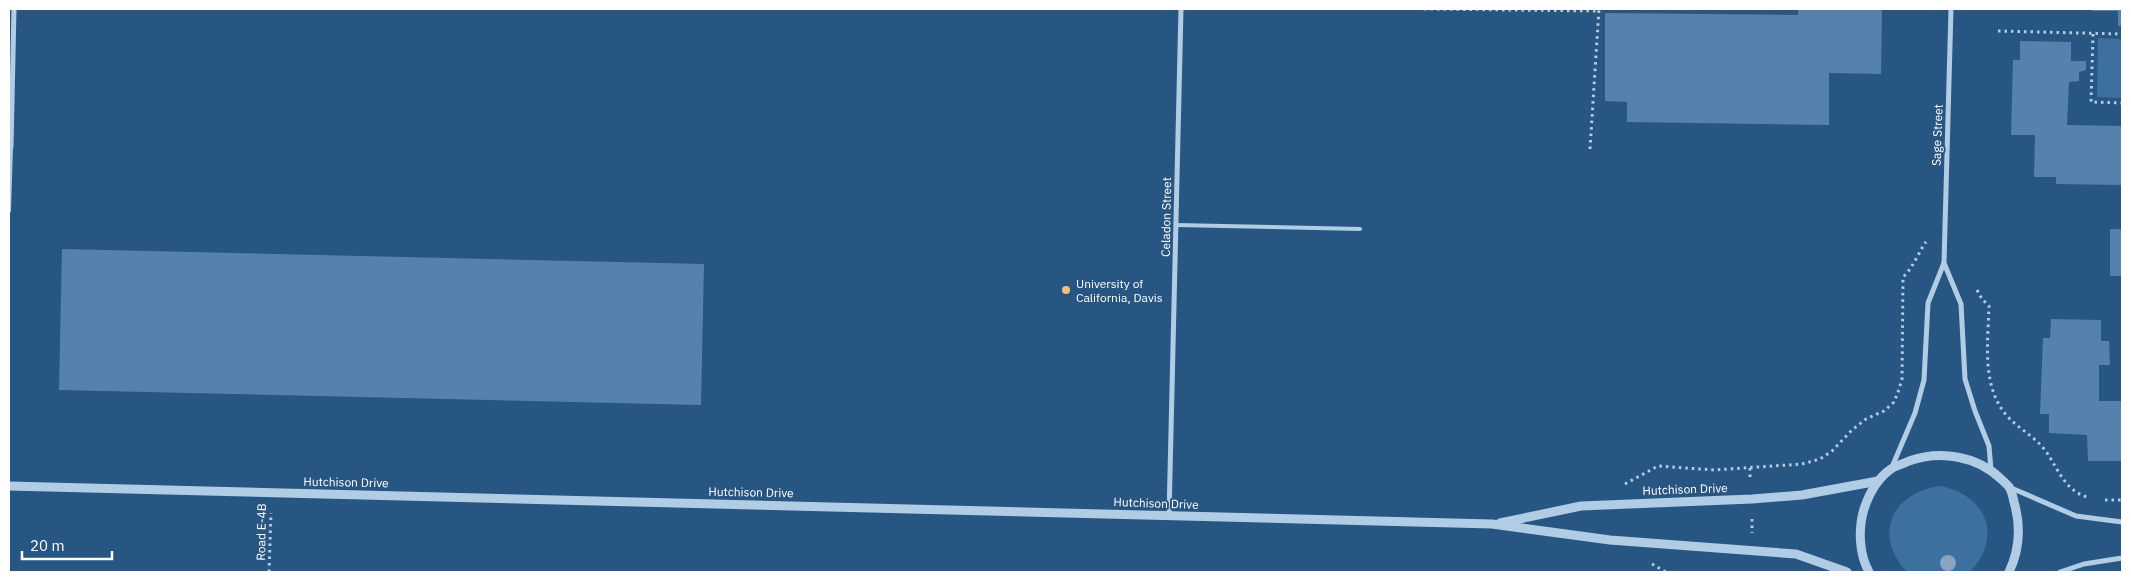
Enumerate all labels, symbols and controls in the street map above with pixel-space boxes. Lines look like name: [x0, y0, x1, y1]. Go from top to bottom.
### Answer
street label: Sage Street: [1928, 104, 1946, 166]
street label: Celadon Street: [1158, 177, 1174, 257]
place label: University of California, Davis: [1076, 276, 1163, 305]
marker: University of California, Davis: [1060, 284, 1072, 296]
street label: Hutchison Drive: [303, 474, 389, 490]
street label: Hutchison Drive: [1642, 480, 1728, 498]
street label: Hutchison Drive: [708, 484, 794, 500]
street label: Hutchison Drive: [1113, 494, 1199, 512]
street label: Road E-4B: [253, 503, 269, 561]
scale bar: [22, 528, 112, 560]
text: 20 m: [30, 536, 65, 555]

